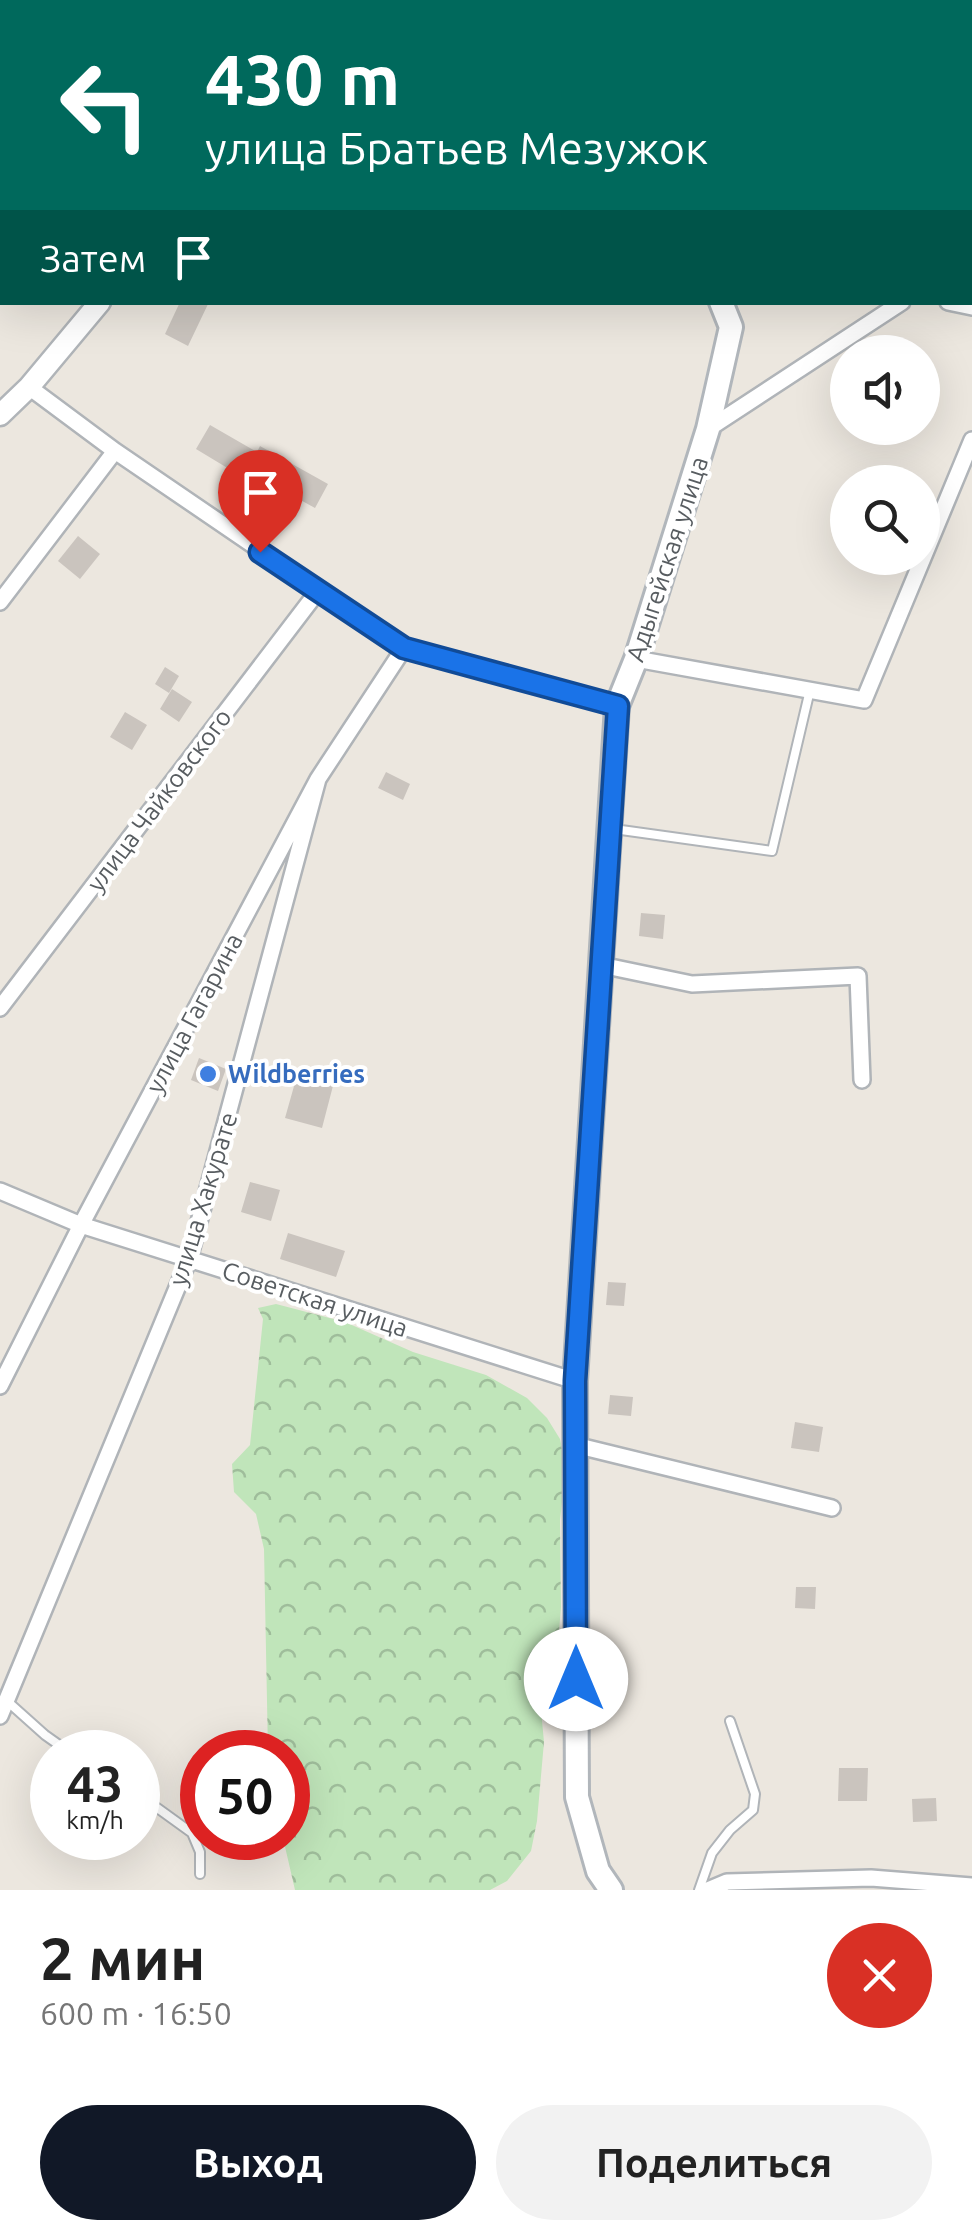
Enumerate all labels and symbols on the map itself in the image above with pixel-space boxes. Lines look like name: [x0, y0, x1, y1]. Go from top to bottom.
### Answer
pin: [218, 450, 303, 553]
street label: Адыгейская улица: [621, 453, 713, 665]
street label: улица Чайковского: [81, 703, 237, 897]
street label: улица Гагарина: [140, 928, 248, 1098]
place label: Wildberries: [228, 1060, 365, 1088]
marker: Wildberries: [197, 1063, 219, 1085]
street label: улица Хакурате: [163, 1109, 243, 1289]
street label: Советская улица: [219, 1256, 411, 1342]
position arrow: [524, 1627, 628, 1731]
speed limit sign: 50: [180, 1730, 310, 1860]

